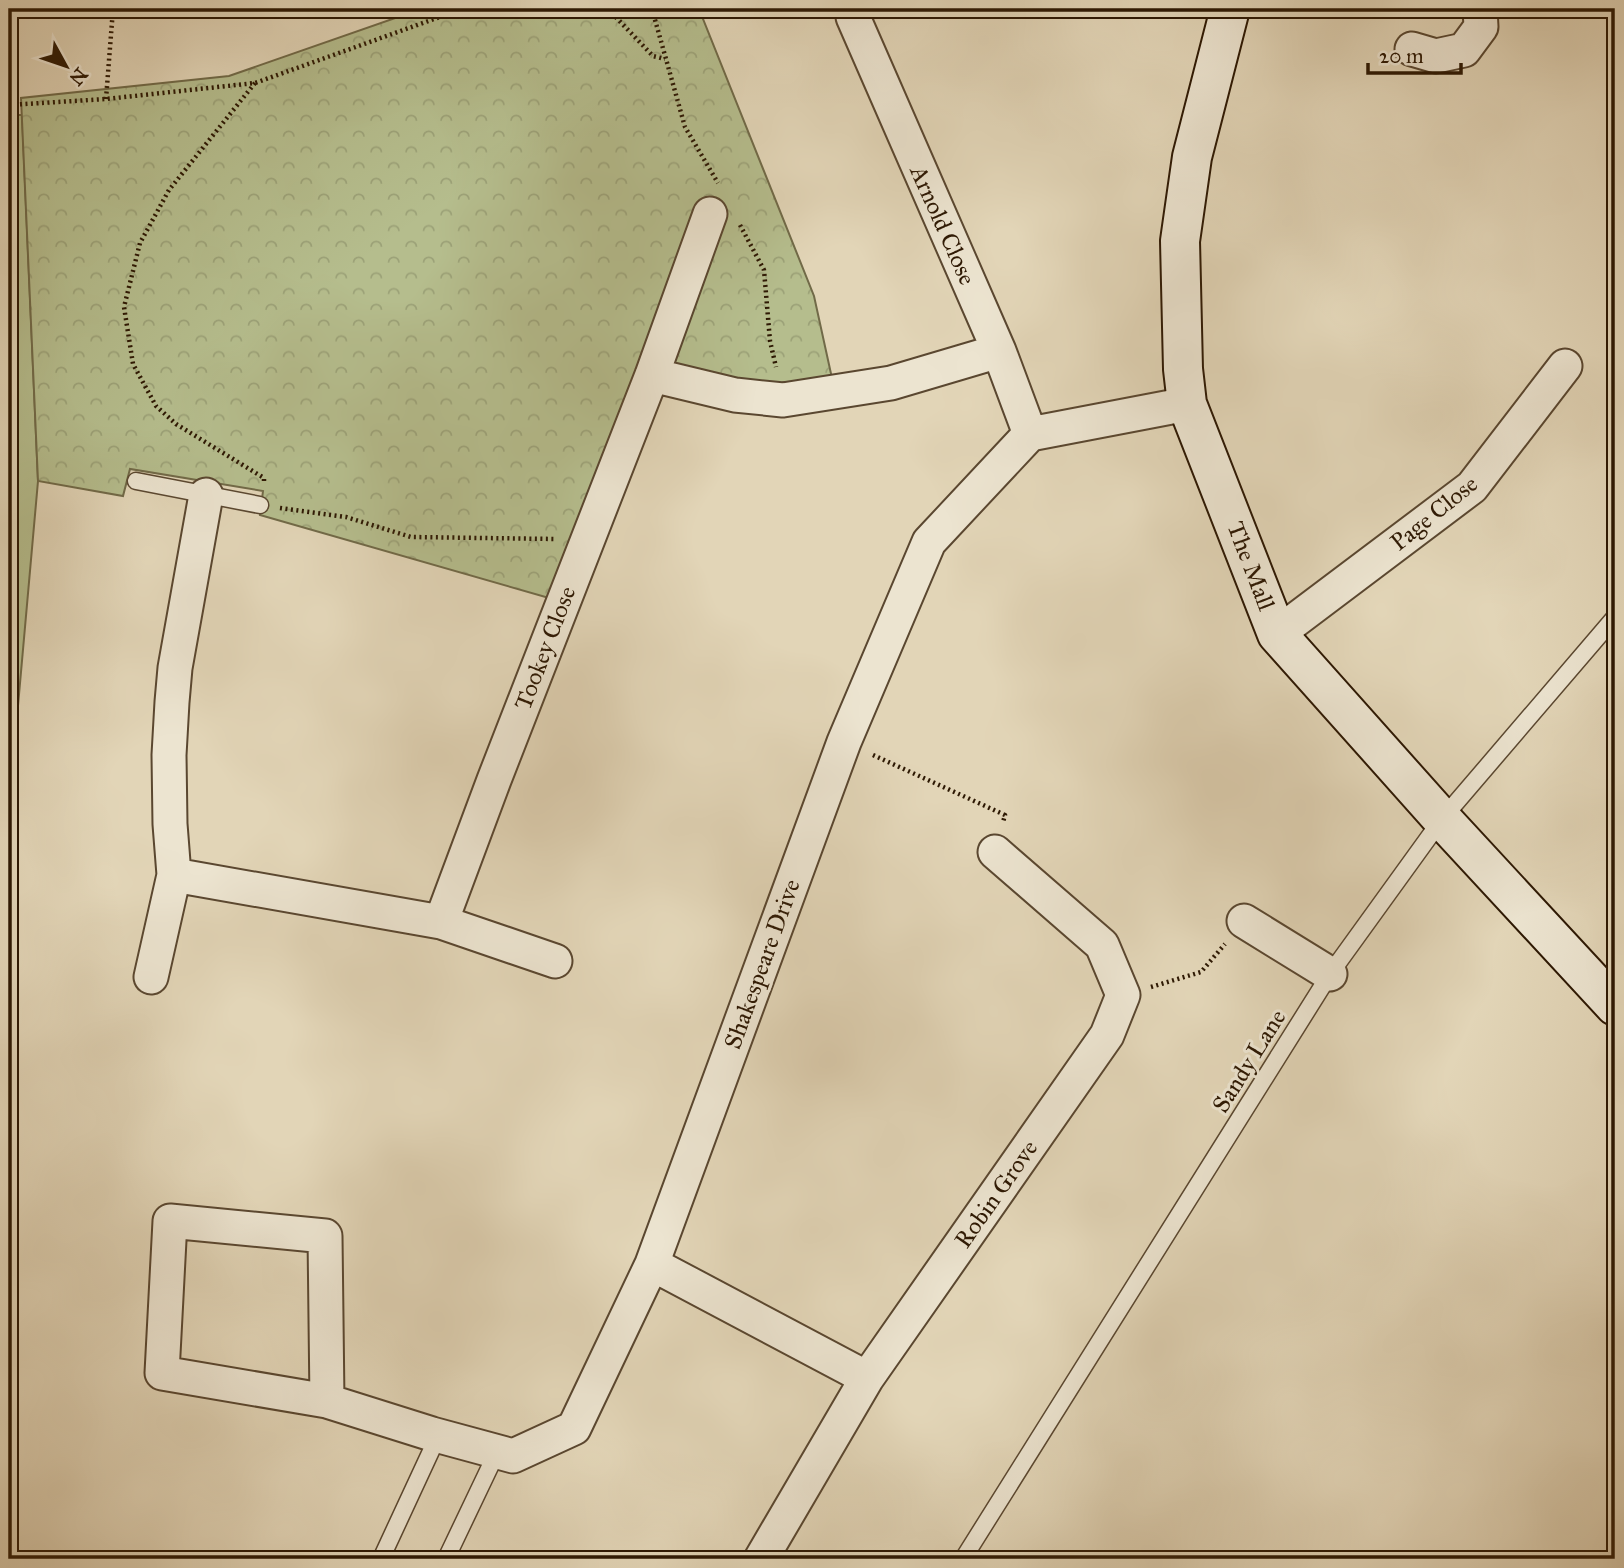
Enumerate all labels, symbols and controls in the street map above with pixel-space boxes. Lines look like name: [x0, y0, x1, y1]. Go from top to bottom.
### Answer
north arrow: [32, 32, 102, 102]
scale bar: [1368, 32, 1461, 76]
text: 20 m: [1379, 43, 1424, 69]
text: N: [65, 63, 93, 90]
street label: Arnold Close: [903, 160, 983, 289]
street label: Page Close: [1384, 469, 1484, 557]
street label: The Mall: [1220, 517, 1282, 615]
street label: Tookey Close: [508, 582, 582, 714]
street label: Shakespeare Drive: [717, 875, 807, 1053]
street label: Sandy Lane: [1206, 1004, 1292, 1118]
street label: Robin Grove: [948, 1134, 1044, 1254]

